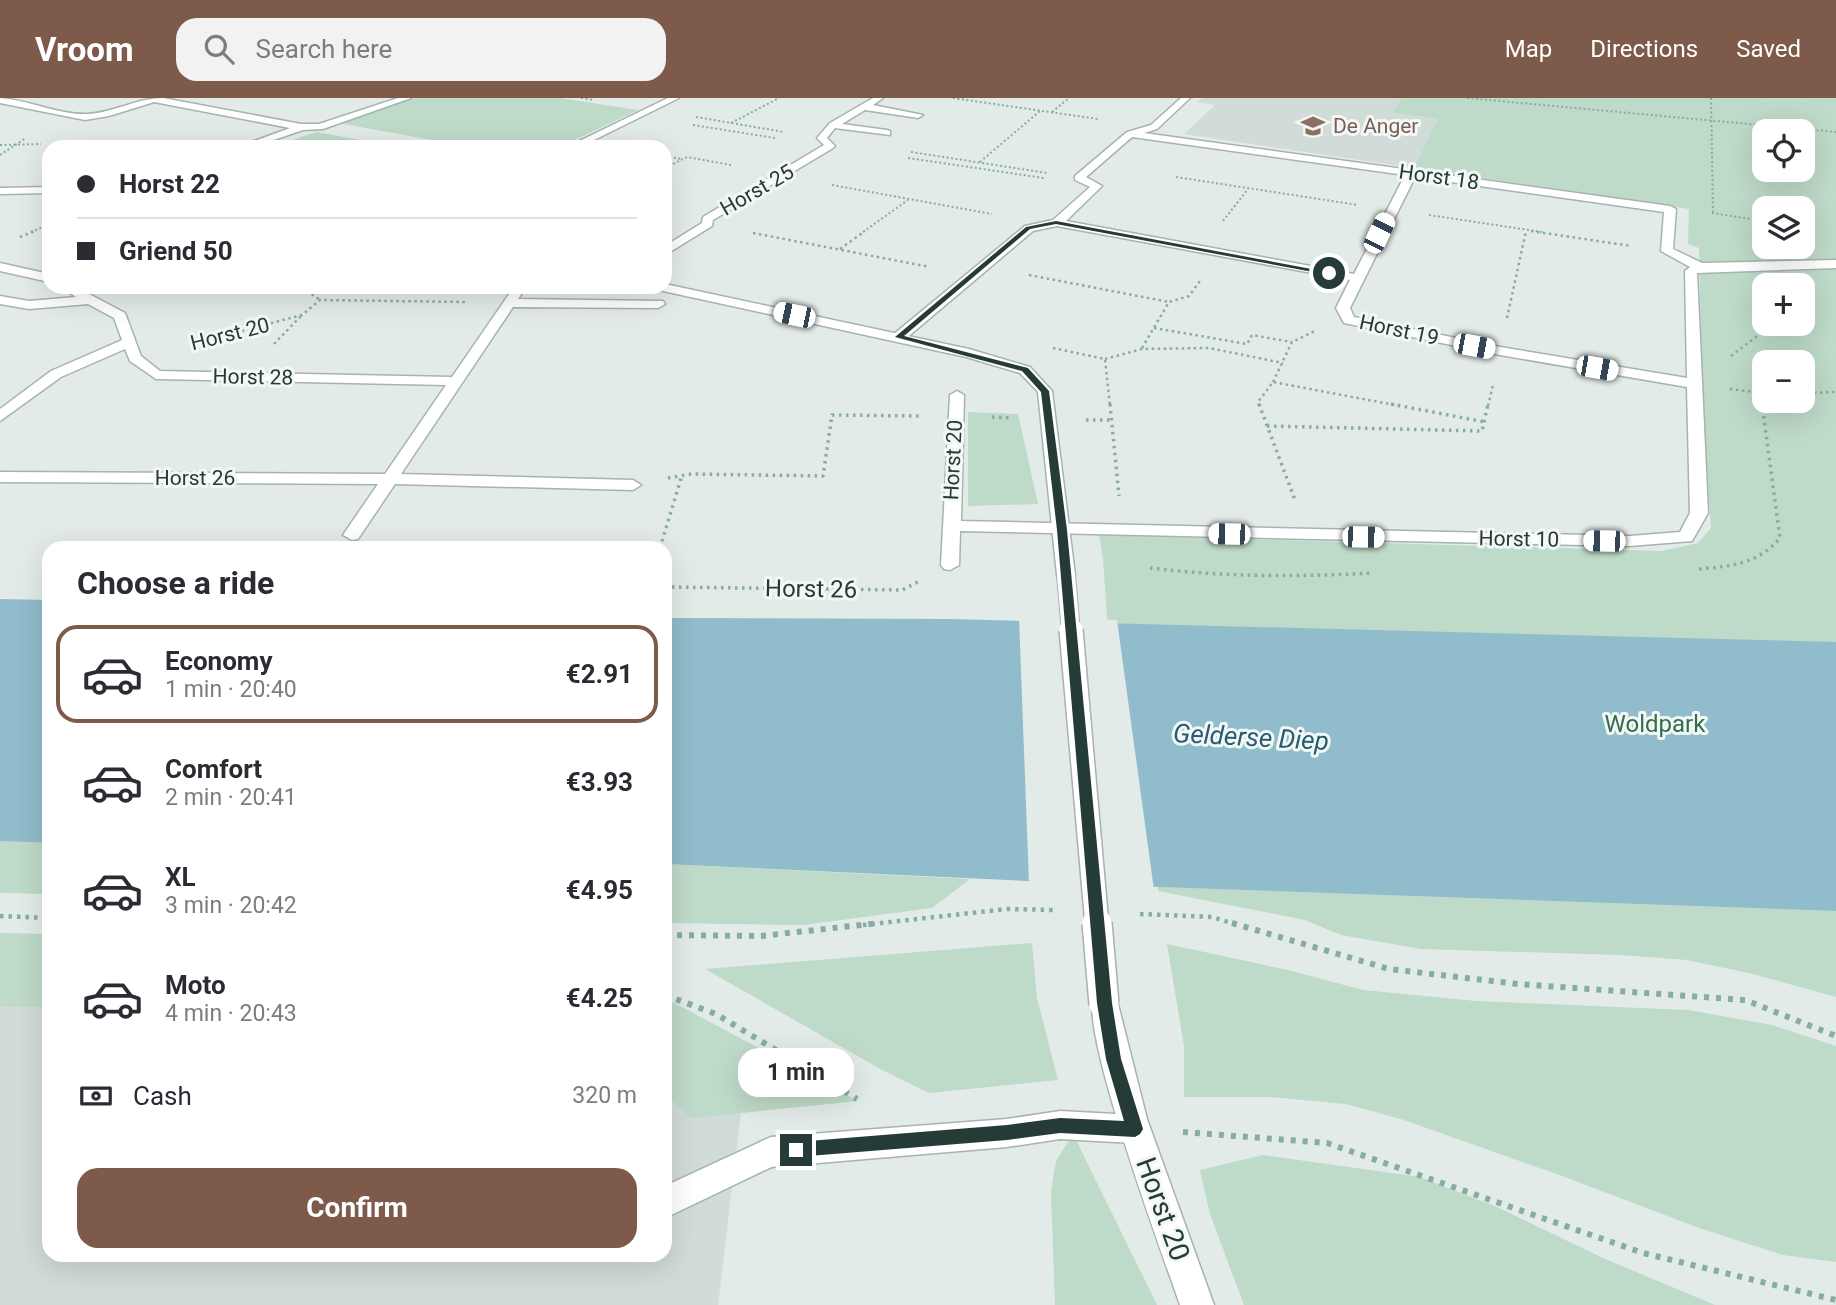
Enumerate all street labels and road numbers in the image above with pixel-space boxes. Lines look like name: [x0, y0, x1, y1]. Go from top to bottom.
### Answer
street label: Horst 25: [716, 159, 798, 221]
street label: Horst 18: [1397, 160, 1481, 194]
street label: Horst 19: [1357, 310, 1441, 350]
street label: Horst 20: [188, 313, 272, 355]
street label: Horst 28: [212, 364, 294, 390]
street label: Horst 20: [939, 419, 967, 501]
street label: Horst 26: [155, 466, 235, 490]
street label: Horst 10: [1478, 526, 1560, 552]
street label: Horst 26: [765, 574, 857, 604]
street label: Horst 20: [1129, 1153, 1197, 1265]

